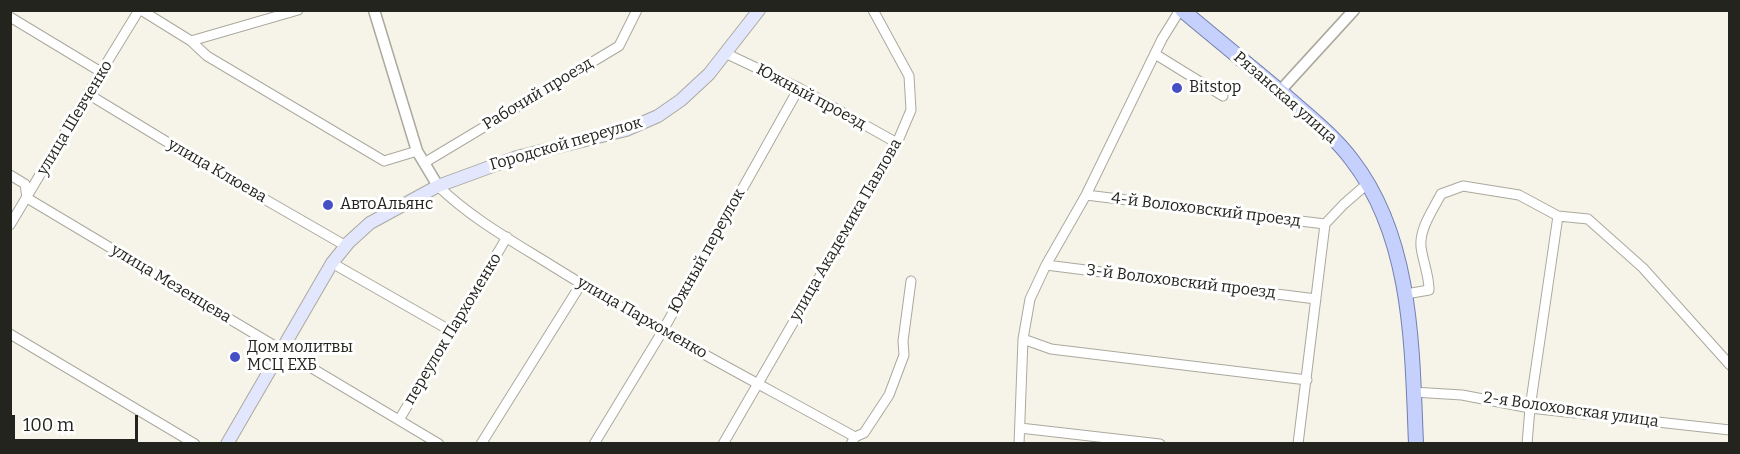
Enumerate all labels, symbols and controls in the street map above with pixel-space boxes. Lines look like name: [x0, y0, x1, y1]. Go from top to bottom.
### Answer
street label: Рязанская улица: [1229, 48, 1341, 148]
street label: Рабочий проезд: [480, 54, 596, 134]
street label: улица Шевченко: [33, 57, 117, 179]
street label: Южный проезд: [753, 60, 869, 134]
place label: Bitstop: [1189, 78, 1241, 98]
marker: Bitstop: [1170, 81, 1184, 95]
street label: Городской переулок: [488, 113, 644, 175]
street label: улица Клюева: [164, 135, 270, 207]
street label: улица Академика Павлова: [786, 135, 906, 325]
street label: Южный переулок: [665, 185, 749, 317]
street label: 4-й Волоховский проезд: [1110, 189, 1302, 231]
place label: АвтоАльянс: [340, 195, 433, 215]
marker: АвтоАльянс: [321, 198, 335, 212]
street label: улица Мезенцева: [107, 241, 235, 327]
street label: переулок Пархоменко: [400, 250, 506, 408]
street label: 3-й Волоховский проезд: [1085, 261, 1277, 303]
street label: улица Пархоменко: [573, 273, 711, 363]
place label: Дом молитвы МСЦ ЕХБ: [247, 338, 353, 376]
marker: Дом молитвы МСЦ ЕХБ: [228, 350, 242, 364]
street label: 2-я Волоховская улица: [1482, 388, 1660, 432]
scale bar: [15, 403, 141, 441]
text: 100 m: [23, 414, 74, 436]

